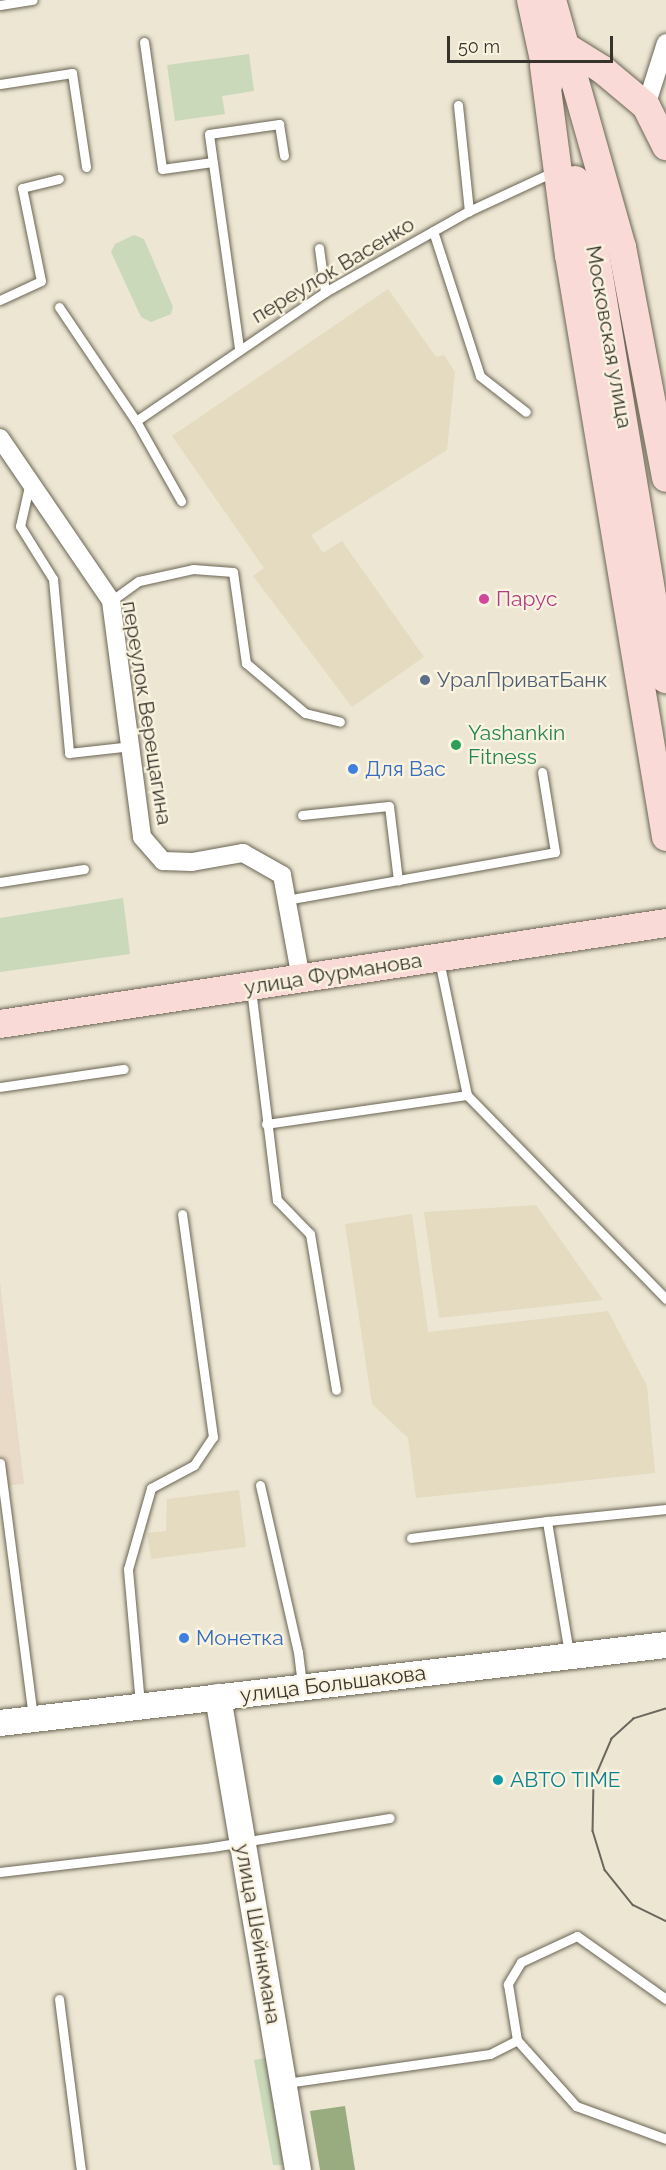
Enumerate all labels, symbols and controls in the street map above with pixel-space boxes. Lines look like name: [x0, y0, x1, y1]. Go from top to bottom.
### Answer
scale bar: [450, 24, 616, 62]
text: 50 m: [458, 36, 500, 57]
street label: переулок Васенко: [247, 211, 419, 329]
street label: Московская улица: [580, 243, 638, 431]
place label: Парус: [496, 586, 558, 612]
marker: Парус: [477, 592, 491, 606]
street label: переулок Верещагина: [117, 599, 177, 827]
place label: УралПриватБанк: [437, 667, 608, 693]
marker: УралПриватБанк: [418, 673, 432, 687]
place label: Yashankin Fitness: [468, 720, 565, 770]
marker: Yashankin Fitness: [449, 738, 463, 752]
place label: Для Вас: [365, 756, 446, 782]
marker: Для Вас: [346, 762, 360, 776]
street label: улица Фурманова: [242, 948, 424, 1000]
place label: Монетка: [196, 1625, 284, 1651]
marker: Монетка: [177, 1631, 191, 1645]
street label: улица Большакова: [239, 1660, 427, 1708]
place label: АВТО TIME: [510, 1767, 621, 1793]
marker: АВТО TIME: [491, 1773, 505, 1787]
street label: улица Шейнкмана: [230, 1842, 286, 2026]

